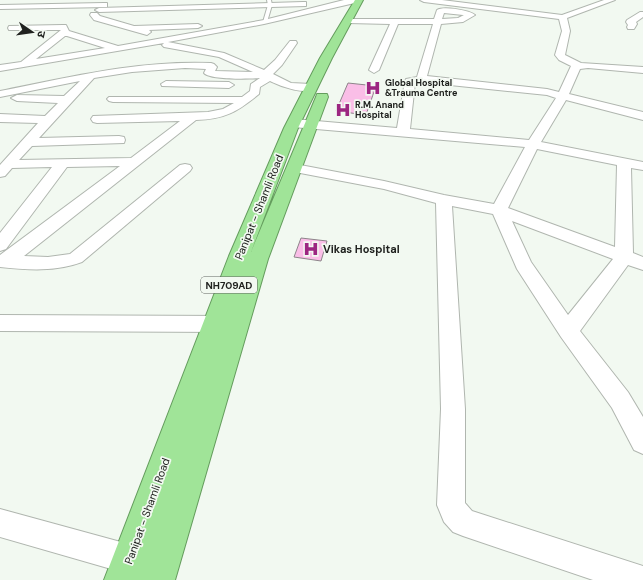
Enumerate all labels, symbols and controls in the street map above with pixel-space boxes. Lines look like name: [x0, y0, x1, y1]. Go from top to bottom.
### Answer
north arrow: [12, 12, 52, 52]
text: उ: [34, 30, 49, 40]
place label: Global Hospital &Trauma Centre: [385, 77, 458, 99]
hospital icon: Global Hospital &Trauma Centre: [364, 79, 382, 97]
place label: R.M. Anand Hospital: [355, 99, 404, 121]
hospital icon: R.M. Anand Hospital: [334, 101, 352, 119]
street label: Panipat - Shamli Road: [232, 152, 287, 262]
hospital icon: Vikas Hospital: [302, 240, 320, 258]
place label: Vikas Hospital: [323, 242, 400, 256]
road number: NH709AD: [201, 277, 257, 293]
street label: Panipat - Shamli Road: [121, 456, 173, 566]

